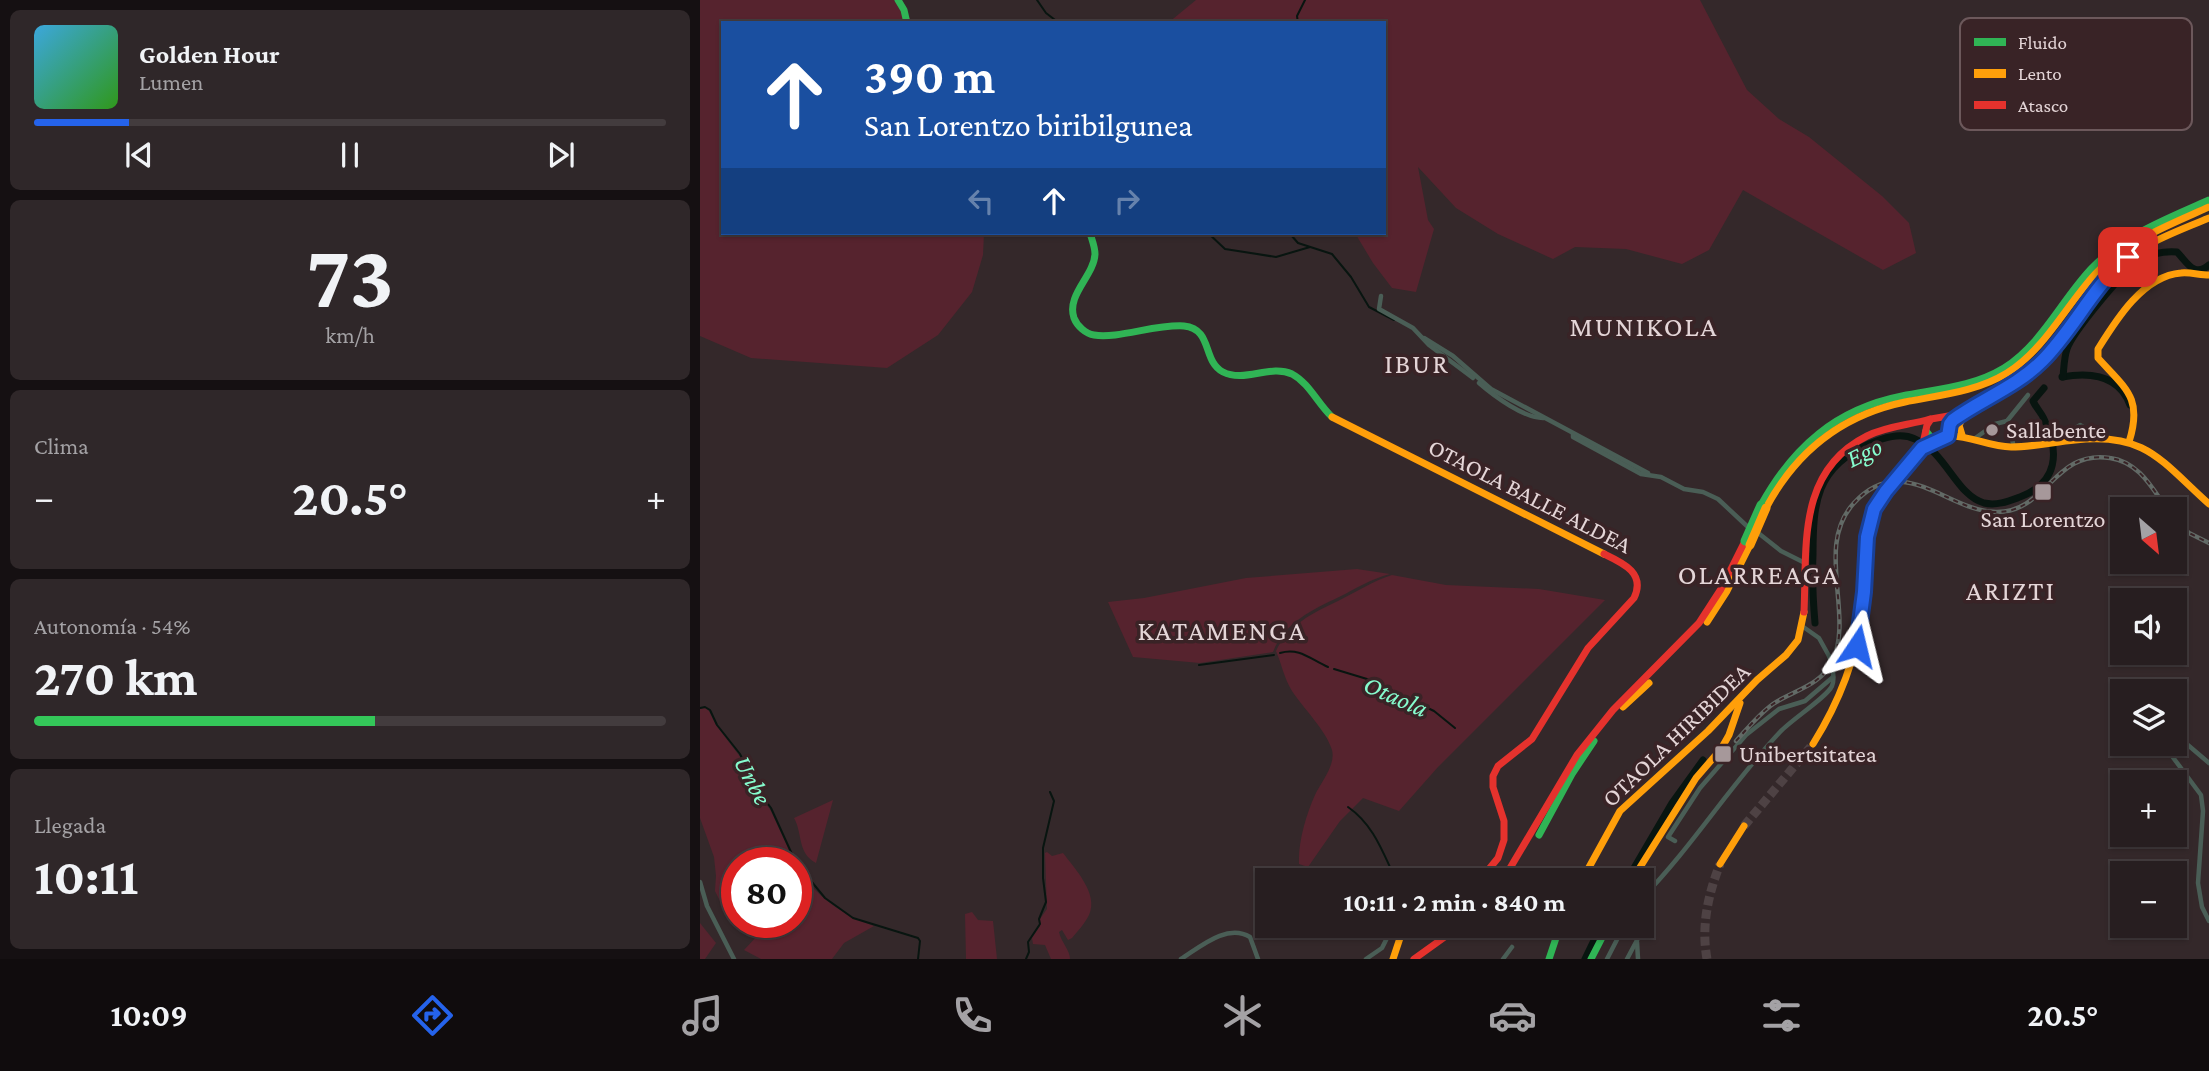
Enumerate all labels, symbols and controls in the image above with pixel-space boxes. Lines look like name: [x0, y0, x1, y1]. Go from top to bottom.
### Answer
legend: [1960, 18, 2192, 130]
text: Fluido: [2018, 32, 2067, 53]
text: Golden Hour: [139, 40, 280, 69]
icon: ahead: [749, 49, 840, 140]
text: 390 m: [864, 49, 995, 104]
text: Lento: [2018, 63, 2062, 84]
text: Lumen: [139, 69, 203, 95]
text: Atasco: [2018, 95, 2068, 116]
text: San Lorentzo biribilgunea: [864, 107, 1193, 143]
icon: previous: [120, 136, 158, 174]
icon: pause: [331, 136, 369, 174]
icon: next: [542, 136, 580, 174]
icon: left: [962, 182, 1000, 220]
icon: ahead: [1035, 182, 1073, 220]
icon: right: [1108, 182, 1146, 220]
text: 73: [306, 225, 394, 327]
pin: [2098, 227, 2158, 287]
icon: arrive: [2109, 238, 2147, 276]
district label: MUNIKOLA: [1570, 311, 1718, 342]
text: km/h: [325, 322, 375, 348]
district label: IBUR: [1384, 348, 1450, 379]
place label: Sallabente: [2006, 416, 2106, 443]
marker: Sallabente: [1984, 422, 2000, 438]
water label: Ego: [1841, 431, 1887, 473]
text: Clima: [34, 433, 89, 459]
street label: OTAOLA BALLE ALDEA: [1424, 433, 1637, 559]
text: 20.5°: [292, 468, 408, 526]
text: −: [34, 476, 54, 518]
text: +: [646, 476, 666, 518]
marker: San Lorentzo: [2033, 482, 2053, 502]
north arrow: [2110, 497, 2188, 574]
map controls: [2110, 497, 2187, 938]
place label: San Lorentzo: [1981, 505, 2105, 532]
district label: OLARREAGA: [1678, 559, 1840, 590]
district label: ARIZTI: [1966, 575, 2056, 606]
button: sound: [2110, 588, 2187, 665]
position arrow: [1820, 609, 1894, 683]
text: Autonomía · 54%: [34, 613, 191, 639]
district label: KATAMENGA: [1137, 615, 1307, 646]
text: 270 km: [34, 648, 198, 706]
street label: OTAOLA HIRIBIDEA: [1596, 657, 1755, 812]
water label: Otaola: [1359, 670, 1432, 723]
button: layers: [2110, 679, 2187, 756]
place label: Unibertsitatea: [1739, 740, 1877, 767]
marker: Unibertsitatea: [1713, 744, 1733, 764]
water label: Unbe: [728, 751, 777, 810]
button: +: [2110, 770, 2187, 847]
text: Llegada: [34, 812, 106, 838]
text: 10:11: [34, 847, 138, 905]
speed limit sign: 80: [721, 847, 812, 938]
button: −: [2110, 861, 2187, 938]
text: 10:11 · 2 min · 840 m: [1343, 888, 1566, 917]
icon: directions: [408, 991, 457, 1040]
icon: music: [678, 991, 727, 1040]
icon: phone: [948, 991, 997, 1040]
icon: climate: [1218, 991, 1267, 1040]
icon: car: [1488, 991, 1537, 1040]
icon: filters: [1757, 991, 1806, 1040]
text: 10:09: [110, 997, 188, 1033]
text: 20.5°: [2027, 997, 2099, 1033]

